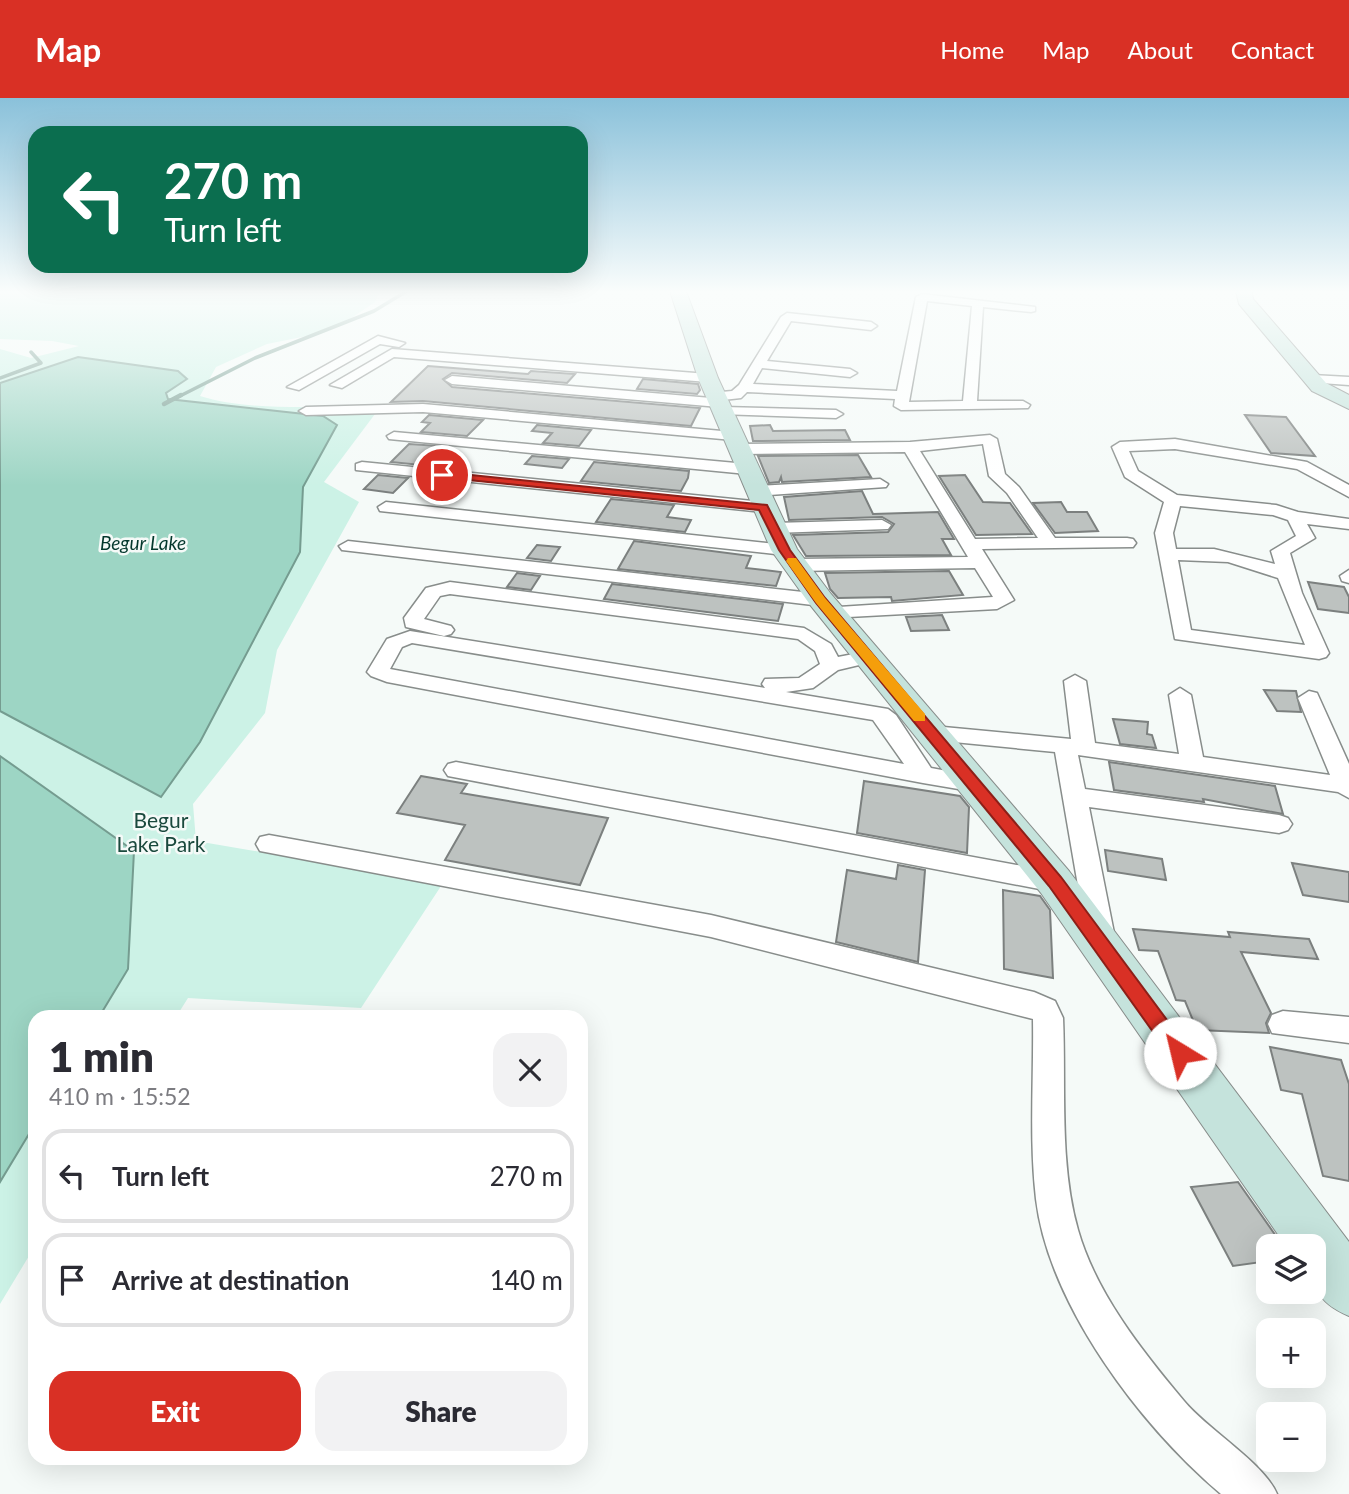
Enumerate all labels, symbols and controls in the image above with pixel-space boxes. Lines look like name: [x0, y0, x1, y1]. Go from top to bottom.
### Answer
text: Map: [35, 29, 101, 69]
text: Home: [940, 35, 1004, 64]
text: Map: [1042, 35, 1090, 64]
text: About: [1128, 35, 1193, 64]
text: Contact: [1231, 35, 1314, 64]
text: 270 m: [164, 151, 302, 209]
icon: left: [49, 154, 140, 245]
text: Turn left: [164, 210, 281, 249]
pin: [412, 445, 472, 505]
icon: arrive: [423, 456, 461, 494]
water label: Begur Lake: [100, 531, 186, 554]
park label: Begur Lake Park: [117, 807, 206, 856]
position arrow: [1143, 1016, 1217, 1090]
text: 1 min: [49, 1031, 154, 1081]
button: close: [493, 1033, 567, 1107]
text: 410 m · 15:52: [49, 1082, 191, 1110]
icon: left: [53, 1157, 91, 1195]
text: Turn left: [112, 1160, 209, 1192]
text: 270 m: [490, 1160, 563, 1192]
map controls: [1256, 1234, 1326, 1472]
button: layers: [1256, 1234, 1326, 1304]
icon: arrive: [53, 1261, 91, 1299]
text: Arrive at destination: [112, 1264, 349, 1296]
text: 140 m: [490, 1264, 563, 1296]
button: +: [1256, 1318, 1326, 1388]
button: Exit: [49, 1371, 301, 1451]
button: Share: [315, 1371, 567, 1451]
button: −: [1256, 1402, 1326, 1472]

